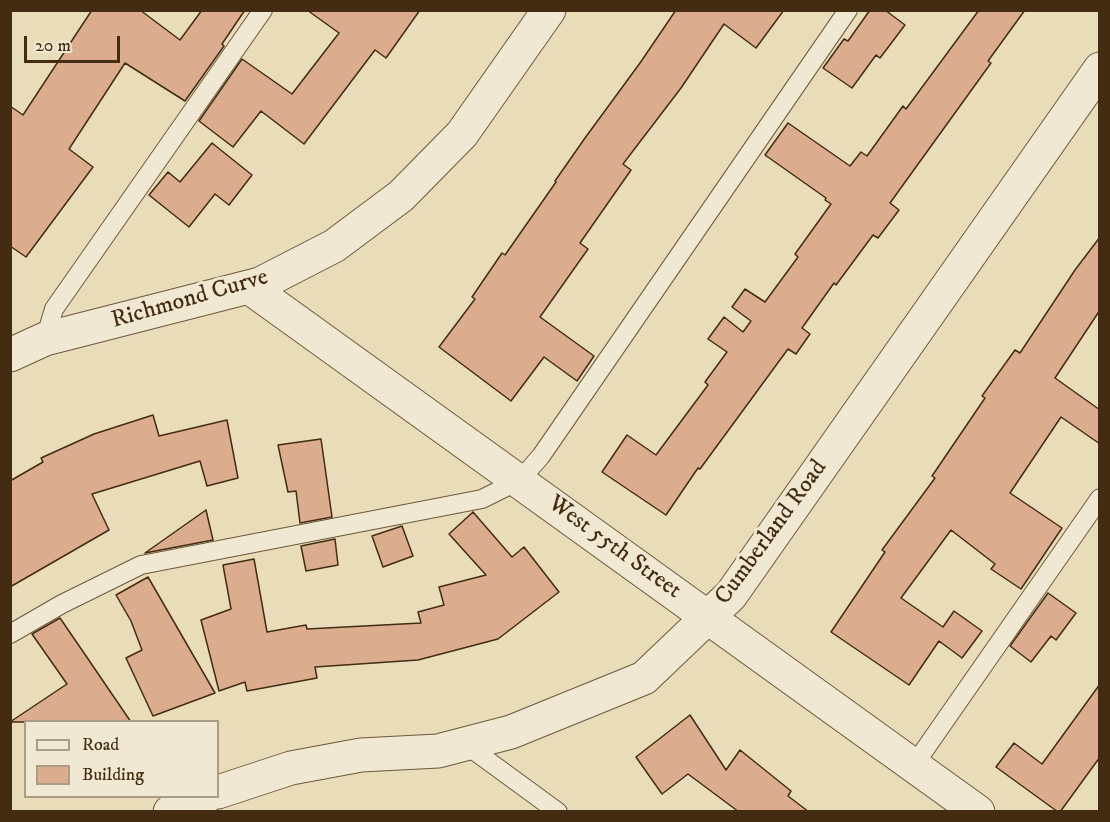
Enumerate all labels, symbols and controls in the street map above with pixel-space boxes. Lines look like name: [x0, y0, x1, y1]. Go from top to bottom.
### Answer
scale bar: [27, 24, 123, 62]
text: 20 m: [35, 35, 71, 57]
street label: Richmond Curve: [108, 264, 272, 336]
street label: Cumberland Road: [710, 455, 834, 611]
street label: West 55th Street: [542, 490, 686, 606]
legend: [24, 720, 219, 798]
text: Road: [82, 734, 119, 756]
text: Building: [82, 764, 144, 786]

